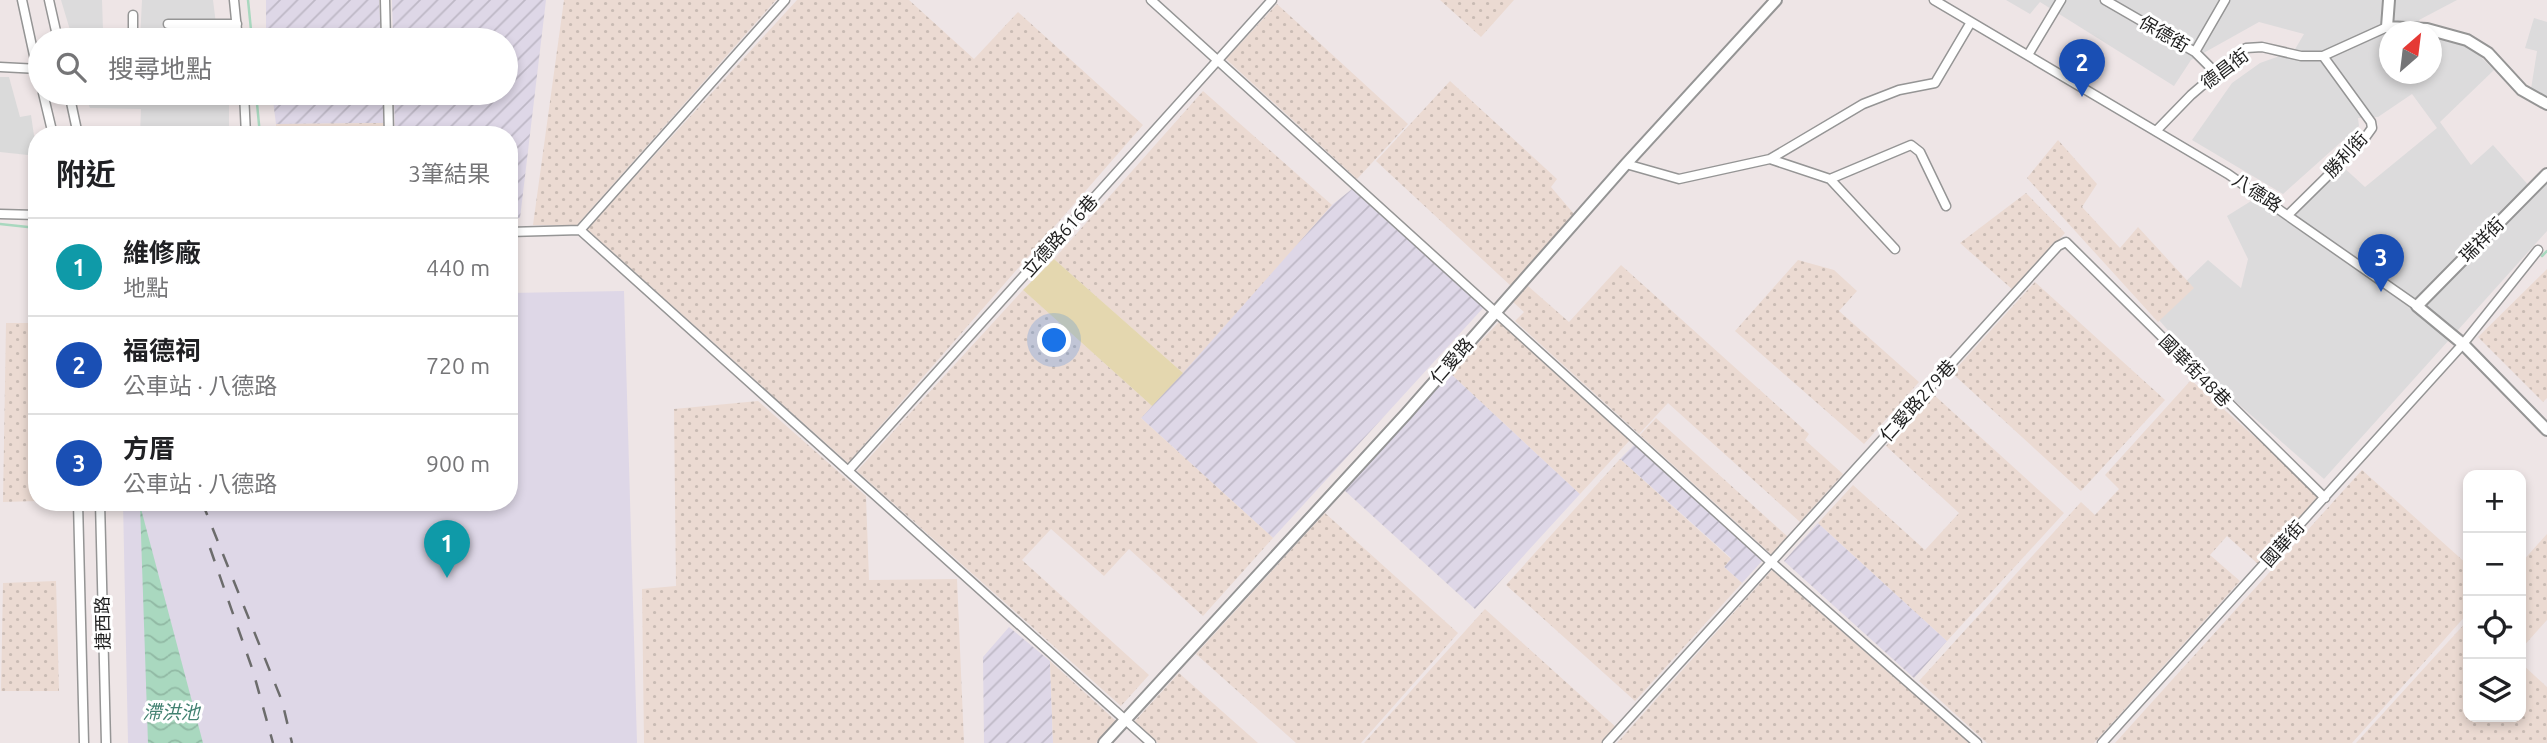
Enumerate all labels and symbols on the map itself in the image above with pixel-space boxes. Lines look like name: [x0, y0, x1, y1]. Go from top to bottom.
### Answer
street label: 保德街: [2136, 11, 2193, 55]
north arrow: [2379, 21, 2442, 84]
pin: 2: [2059, 39, 2105, 97]
street label: 德昌街: [2197, 44, 2252, 92]
street label: 勝利街: [2320, 128, 2371, 181]
street label: 八德路: [2229, 169, 2286, 215]
street label: 立德路616巷: [1018, 191, 1101, 280]
street label: 瑞祥街: [2455, 213, 2507, 265]
pin: 3: [2358, 234, 2404, 292]
your location: [1037, 323, 1071, 357]
street label: 國華街48巷: [2156, 331, 2235, 410]
street label: 仁愛路: [1426, 333, 1477, 387]
street label: 仁愛路279巷: [1876, 356, 1959, 445]
street label: 國華街: [2257, 517, 2308, 570]
pin: 1: [424, 520, 470, 578]
street label: 捷西路: [92, 596, 112, 650]
water label: 滯洪池: [142, 701, 201, 723]

